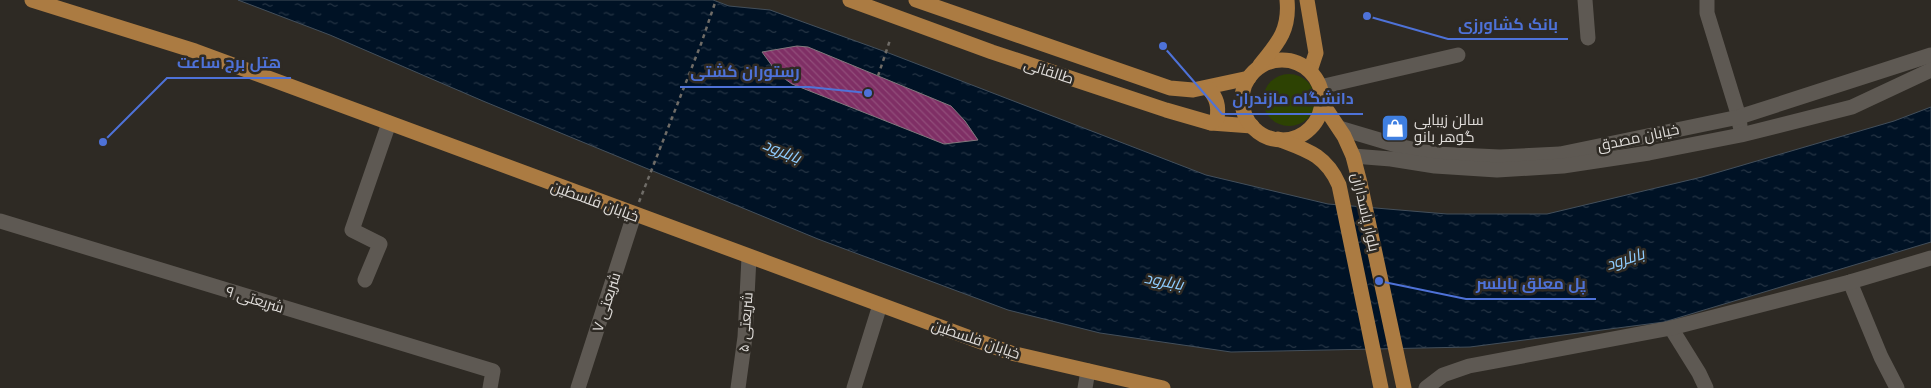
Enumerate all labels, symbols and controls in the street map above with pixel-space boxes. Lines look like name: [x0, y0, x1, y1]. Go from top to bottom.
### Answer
callout: بانک کشاورزی: [1448, 8, 1568, 39]
text: بانک کشاورزی: [1458, 16, 1558, 34]
callout: هتل برج ساعت: [167, 47, 291, 78]
text: هتل برج ساعت: [177, 54, 281, 73]
street label: طالقانی: [1022, 55, 1076, 89]
callout: رستوران کشتی: [680, 56, 809, 87]
text: رستوران کشتی: [690, 63, 800, 81]
callout: دانشگاه مازندران: [1222, 83, 1363, 114]
text: دانشگاه مازندران: [1232, 90, 1354, 108]
place label: سالن زیبایی گوهر بانو: [1414, 111, 1484, 146]
shop icon: سالن زیبایی گوهر بانو: [1380, 113, 1410, 143]
street label: خیابان مصدق: [1596, 120, 1681, 156]
water label: بابلرود: [760, 135, 804, 168]
street label: بلوار پاسداران: [1347, 171, 1383, 253]
street label: خیابان فلسطین: [548, 177, 641, 227]
water label: بابلرود: [1604, 245, 1647, 274]
callout: پل معلق بابلسر: [1466, 268, 1596, 299]
water label: بابلرود: [1143, 269, 1186, 294]
street label: شریعتی ۷: [588, 270, 625, 334]
text: پل معلق بابلسر: [1475, 275, 1586, 295]
street label: شریعتی ۹: [223, 282, 286, 318]
street label: شریعتی ۵: [734, 291, 758, 353]
street label: خیابان فلسطین: [929, 316, 1022, 364]

